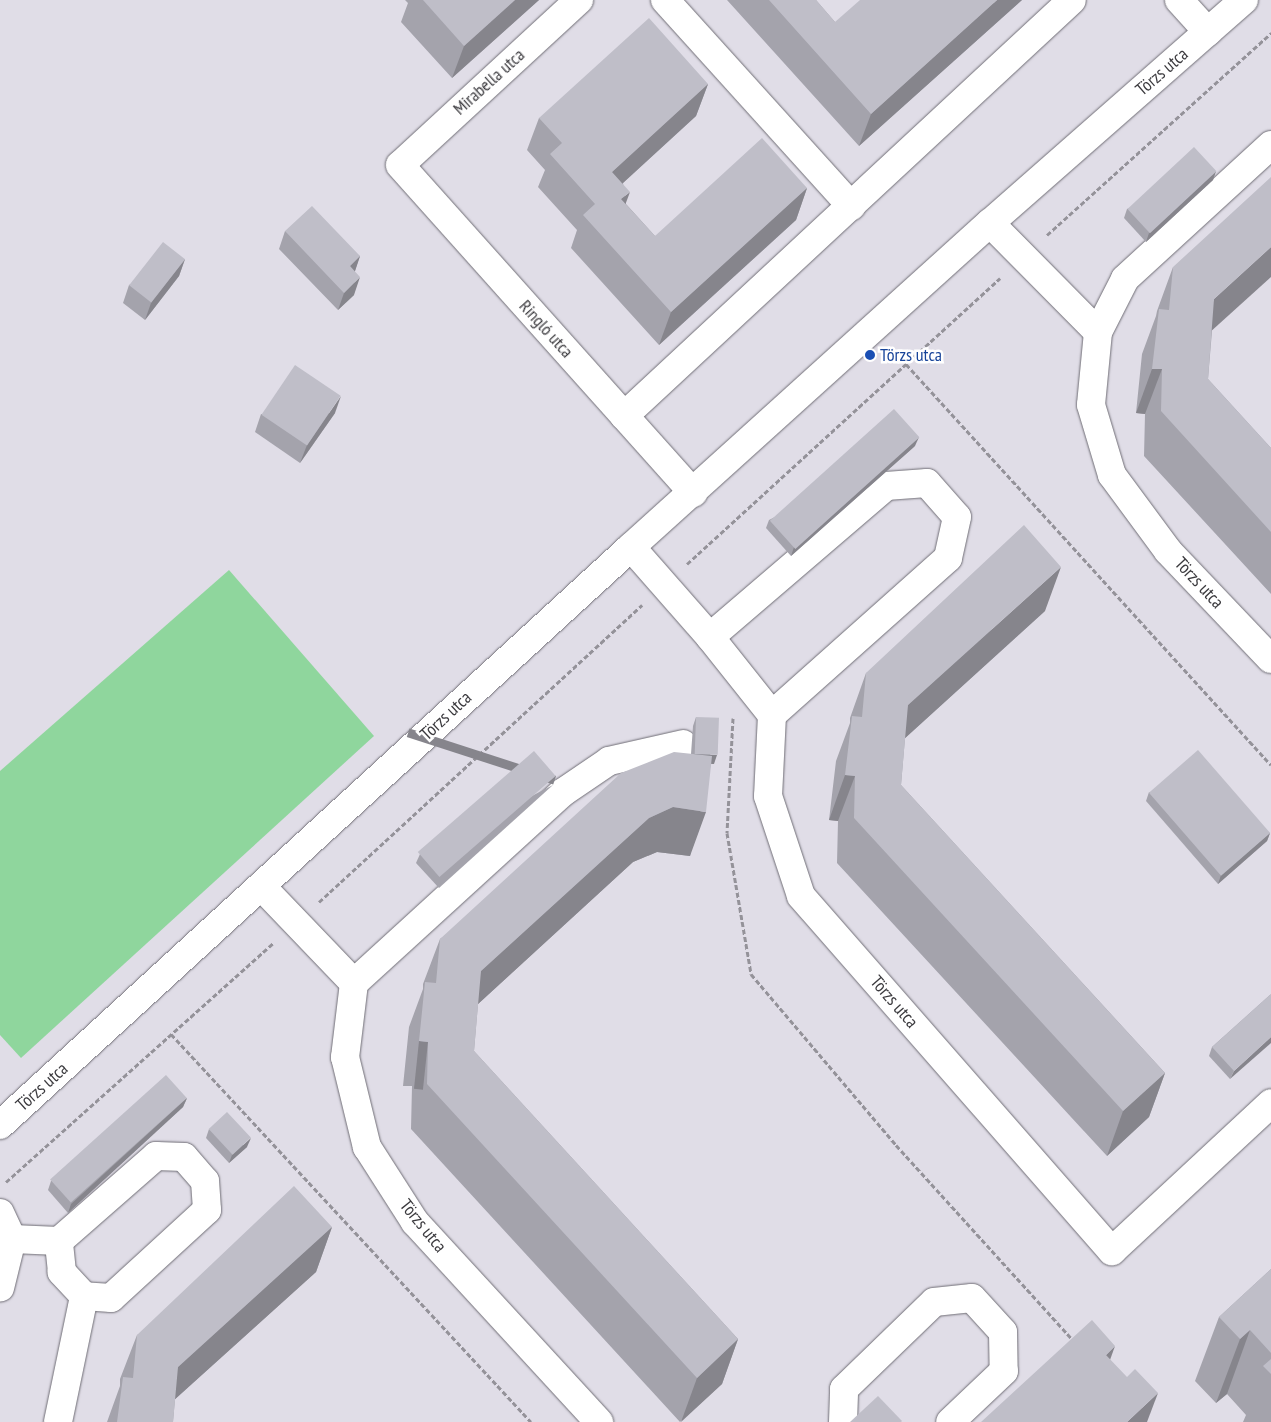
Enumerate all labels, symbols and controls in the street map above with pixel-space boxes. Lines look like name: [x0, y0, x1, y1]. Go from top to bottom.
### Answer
street label: Mirabella utca: [449, 44, 529, 120]
street label: Törzs utca: [1132, 44, 1192, 100]
street label: Ringló utca: [514, 296, 578, 362]
place label: Törzs utca: [880, 344, 942, 366]
marker: Törzs utca: [864, 349, 876, 361]
street label: Törzs utca: [1170, 553, 1228, 613]
street label: Törzs utca: [416, 687, 476, 745]
street label: Törzs utca: [866, 972, 922, 1032]
street label: Törzs utca: [12, 1058, 72, 1116]
street label: Törzs utca: [395, 1195, 451, 1257]

